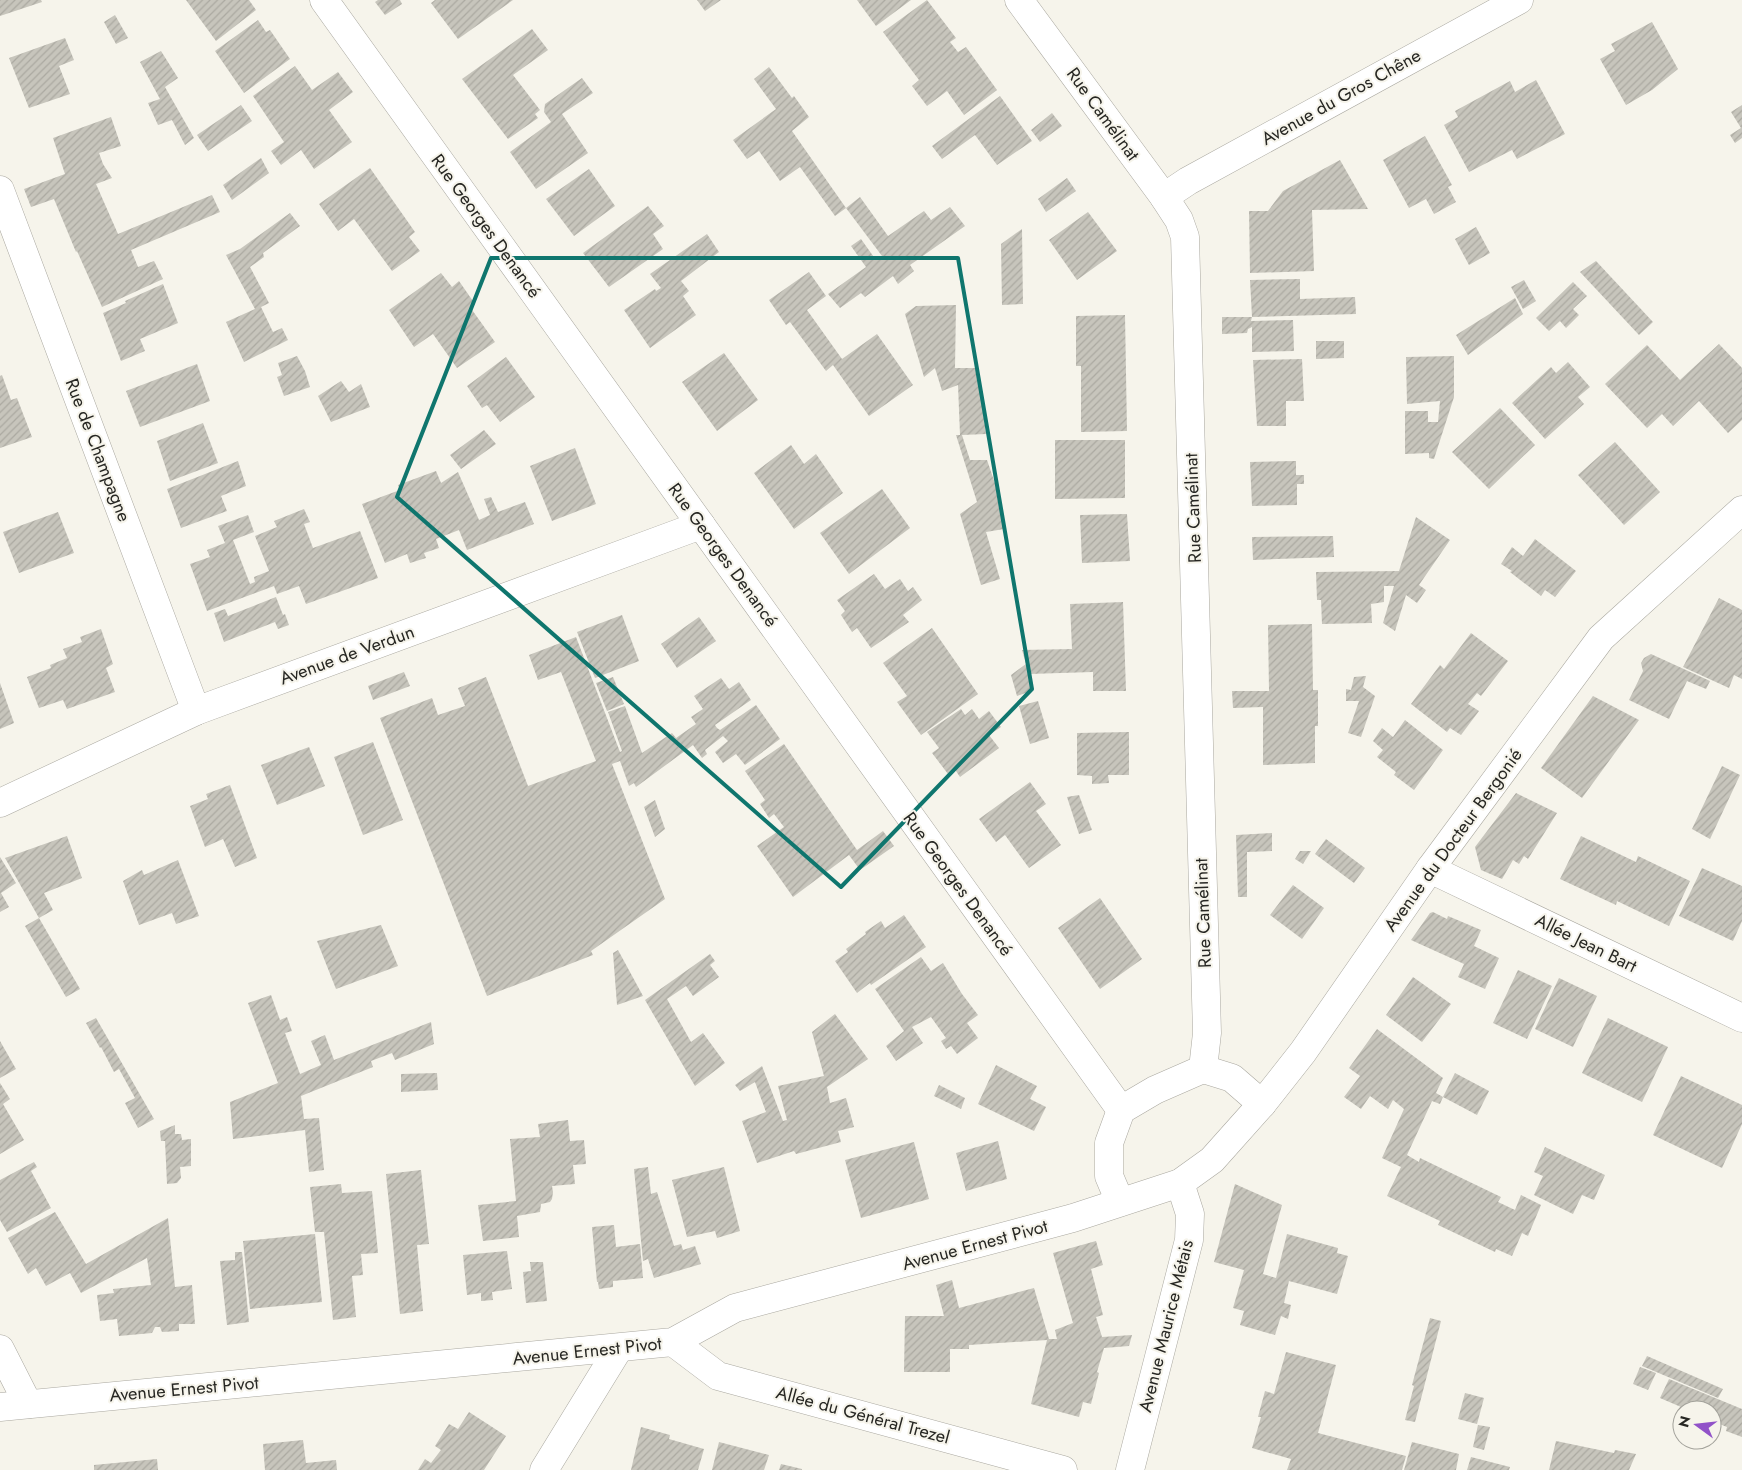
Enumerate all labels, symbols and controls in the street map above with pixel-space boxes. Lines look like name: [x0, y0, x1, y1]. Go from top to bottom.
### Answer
street label: Avenue du Gros Chêne: [1257, 42, 1425, 152]
street label: Rue Camélinat: [1060, 62, 1146, 167]
street label: Rue Georges Denancé: [425, 149, 547, 303]
street label: Rue de Champagne: [59, 375, 137, 525]
street label: Rue Camélinat: [1178, 452, 1208, 563]
street label: Rue Georges Denancé: [662, 478, 784, 632]
street label: Avenue de Verdun: [276, 619, 418, 691]
street label: Avenue du Docteur Bergonié: [1378, 743, 1528, 937]
street label: Rue Georges Denancé: [897, 807, 1019, 961]
street label: Rue Camélinat: [1188, 857, 1218, 968]
street label: Allée Jean Bart: [1531, 907, 1642, 979]
street label: Avenue Ernest Pivot: [899, 1213, 1051, 1277]
street label: Avenue Maurice Métais: [1132, 1237, 1200, 1415]
street label: Avenue Ernest Pivot: [511, 1330, 663, 1372]
street label: Avenue Ernest Pivot: [108, 1369, 260, 1408]
street label: Allée du Général Trezel: [773, 1379, 953, 1451]
north arrow: [1672, 1400, 1722, 1450]
text: N: [1673, 1414, 1696, 1430]

